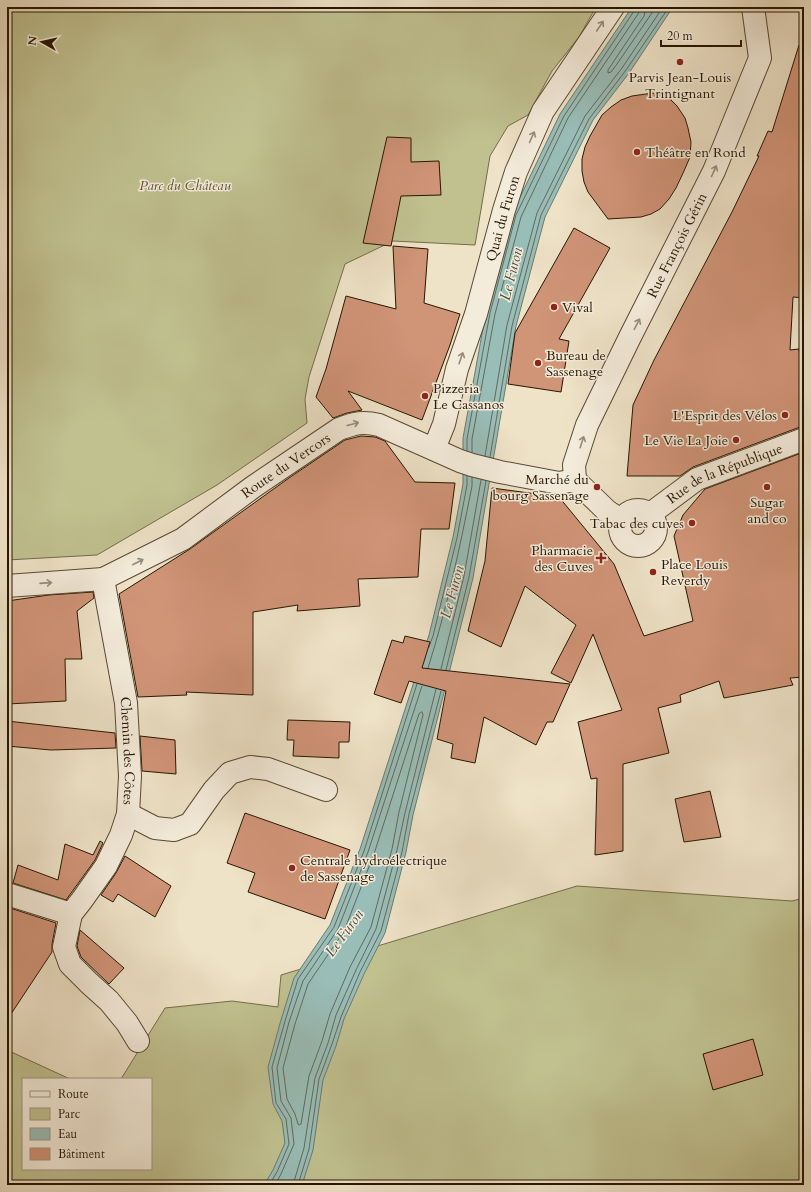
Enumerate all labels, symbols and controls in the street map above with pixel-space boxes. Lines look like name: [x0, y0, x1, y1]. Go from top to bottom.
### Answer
one-way arrow: [596, 21, 604, 32]
north arrow: [22, 22, 62, 62]
scale bar: [661, 22, 741, 48]
text: 20 m: [667, 28, 694, 44]
text: N: [25, 34, 41, 46]
marker: Parvis Jean-Louis Trintignant: [675, 57, 685, 67]
place label: Parvis Jean-Louis Trintignant: [629, 68, 732, 103]
one-way arrow: [529, 131, 536, 143]
place label: Théâtre en Rond: [645, 143, 746, 162]
marker: Théâtre en Rond: [632, 147, 642, 157]
one-way arrow: [711, 165, 718, 177]
street label: Quai du Furon: [481, 173, 524, 263]
park label: Parc du Château: [139, 176, 231, 195]
street label: Rue François Gérin: [642, 189, 711, 301]
water label: Le Furon: [495, 245, 527, 303]
place label: Vival: [562, 298, 593, 317]
marker: Vival: [549, 302, 559, 312]
one-way arrow: [633, 318, 641, 330]
place label: Bureau de Sassenage: [546, 346, 606, 381]
one-way arrow: [458, 352, 465, 365]
marker: Bureau de Sassenage: [533, 358, 543, 368]
place label: Pizzeria Le Cassanos: [433, 379, 504, 414]
marker: Pizzeria Le Cassanos: [420, 391, 430, 401]
place label: L'Esprit des Vélos: [673, 406, 777, 425]
marker: L'Esprit des Vélos: [780, 410, 790, 420]
one-way arrow: [346, 420, 359, 428]
street label: Route du Vercors: [237, 428, 334, 502]
place label: Le Vie La Joie: [644, 431, 728, 450]
one-way arrow: [579, 435, 586, 448]
marker: Le Vie La Joie: [731, 435, 741, 445]
street label: Rue de la République: [663, 438, 785, 508]
place label: Marché du bourg Sassenage: [493, 470, 589, 505]
marker: Marché du bourg Sassenage: [592, 482, 602, 492]
marker: Sugar and co: [762, 482, 772, 492]
place label: Sugar and co: [747, 493, 787, 528]
place label: Tabac des cuves: [590, 514, 684, 533]
marker: Tabac des cuves: [687, 518, 697, 528]
place label: Pharmacie des Cuves: [531, 541, 593, 576]
marker: Pharmacie des Cuves: [596, 553, 606, 563]
place label: Place Louis Reverdy: [661, 555, 728, 590]
one-way arrow: [132, 558, 144, 565]
water label: Le Furon: [435, 563, 469, 621]
marker: Place Louis Reverdy: [648, 567, 658, 577]
one-way arrow: [39, 580, 52, 587]
street label: Chemin des Côtes: [116, 695, 140, 806]
place label: Centrale hydroélectrique de Sassenage: [300, 851, 447, 886]
marker: Centrale hydroélectrique de Sassenage: [287, 863, 297, 873]
water label: Le Furon: [320, 905, 368, 961]
legend: [22, 1078, 152, 1170]
text: Route: [58, 1086, 89, 1102]
text: Parc: [58, 1106, 81, 1122]
text: Eau: [58, 1126, 78, 1142]
text: Bâtiment: [58, 1146, 105, 1162]

